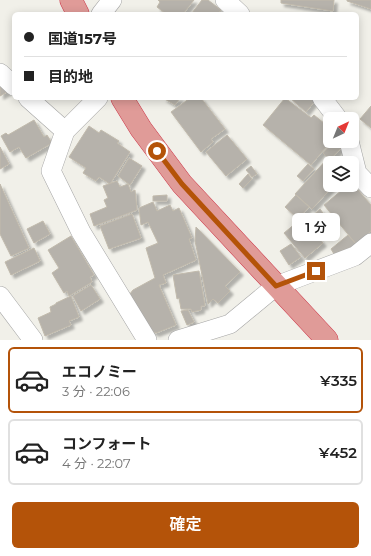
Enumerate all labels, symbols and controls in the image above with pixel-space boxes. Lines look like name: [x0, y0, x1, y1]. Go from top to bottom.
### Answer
text: 国道157号: [48, 29, 117, 48]
text: 目的地: [48, 67, 93, 86]
north arrow: [323, 112, 359, 148]
map controls: [323, 112, 359, 192]
route start: [148, 142, 166, 160]
button: layers: [323, 156, 359, 192]
callout: 1 分: [292, 213, 340, 241]
text: 1 分: [305, 219, 327, 235]
route end: [307, 262, 325, 280]
icon: car: [14, 362, 50, 398]
text: エコノミー: [62, 362, 137, 381]
text: ¥335: [320, 371, 357, 390]
text: 3 分 · 22:06: [62, 383, 130, 399]
icon: car: [14, 434, 50, 470]
text: コンフォート: [62, 434, 152, 453]
text: ¥452: [319, 443, 357, 462]
text: 4 分 · 22:07: [62, 455, 131, 471]
button: 確定: [12, 502, 359, 548]

